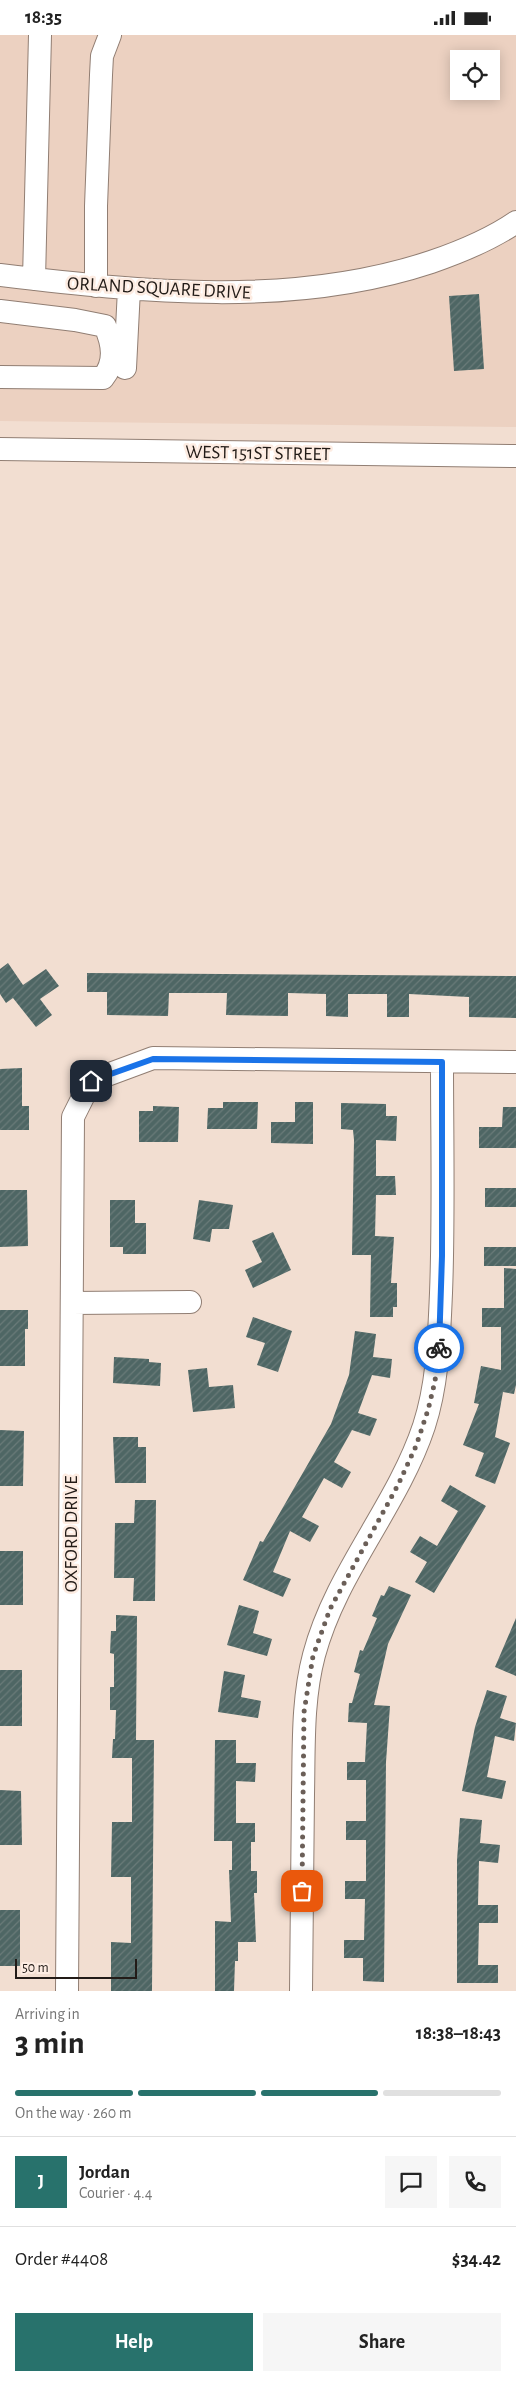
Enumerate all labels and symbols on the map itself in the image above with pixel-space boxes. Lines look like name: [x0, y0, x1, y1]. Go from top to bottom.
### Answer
street label: ORLAND SQUARE DRIVE: [67, 274, 251, 303]
street label: WEST 151ST STREET: [185, 443, 331, 464]
pin: [70, 1060, 112, 1102]
courier: [414, 1323, 464, 1373]
street label: OXFORD DRIVE: [62, 1476, 81, 1592]
pin: [281, 1870, 323, 1912]
scale bar: [15, 1956, 138, 1979]

